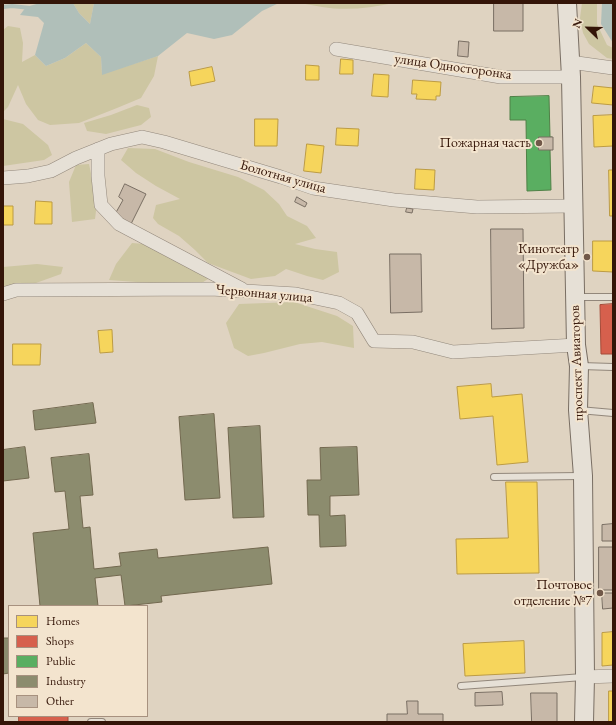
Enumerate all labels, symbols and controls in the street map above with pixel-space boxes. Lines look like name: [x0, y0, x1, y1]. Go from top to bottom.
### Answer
north arrow: [568, 8, 608, 48]
text: N: [569, 16, 585, 30]
street label: улица Односторонка: [393, 50, 513, 84]
place label: Пожарная часть: [439, 135, 531, 151]
marker: Пожарная часть: [534, 138, 544, 148]
street label: Болотная улица: [238, 157, 328, 197]
place label: Кинотеатр «Дружба»: [518, 241, 579, 274]
marker: Кинотеатр «Дружба»: [582, 252, 592, 262]
street label: Червонная улица: [215, 281, 313, 307]
street label: проспект Авиаторов: [567, 305, 587, 421]
place label: Почтовое отделение №7: [514, 577, 592, 610]
marker: Почтовое отделение №7: [595, 588, 605, 598]
legend: [8, 605, 148, 717]
text: Homes: [46, 613, 80, 629]
text: Shops: [46, 633, 74, 649]
text: Public: [46, 653, 76, 669]
text: Industry: [46, 673, 86, 689]
text: Other: [46, 693, 74, 709]

